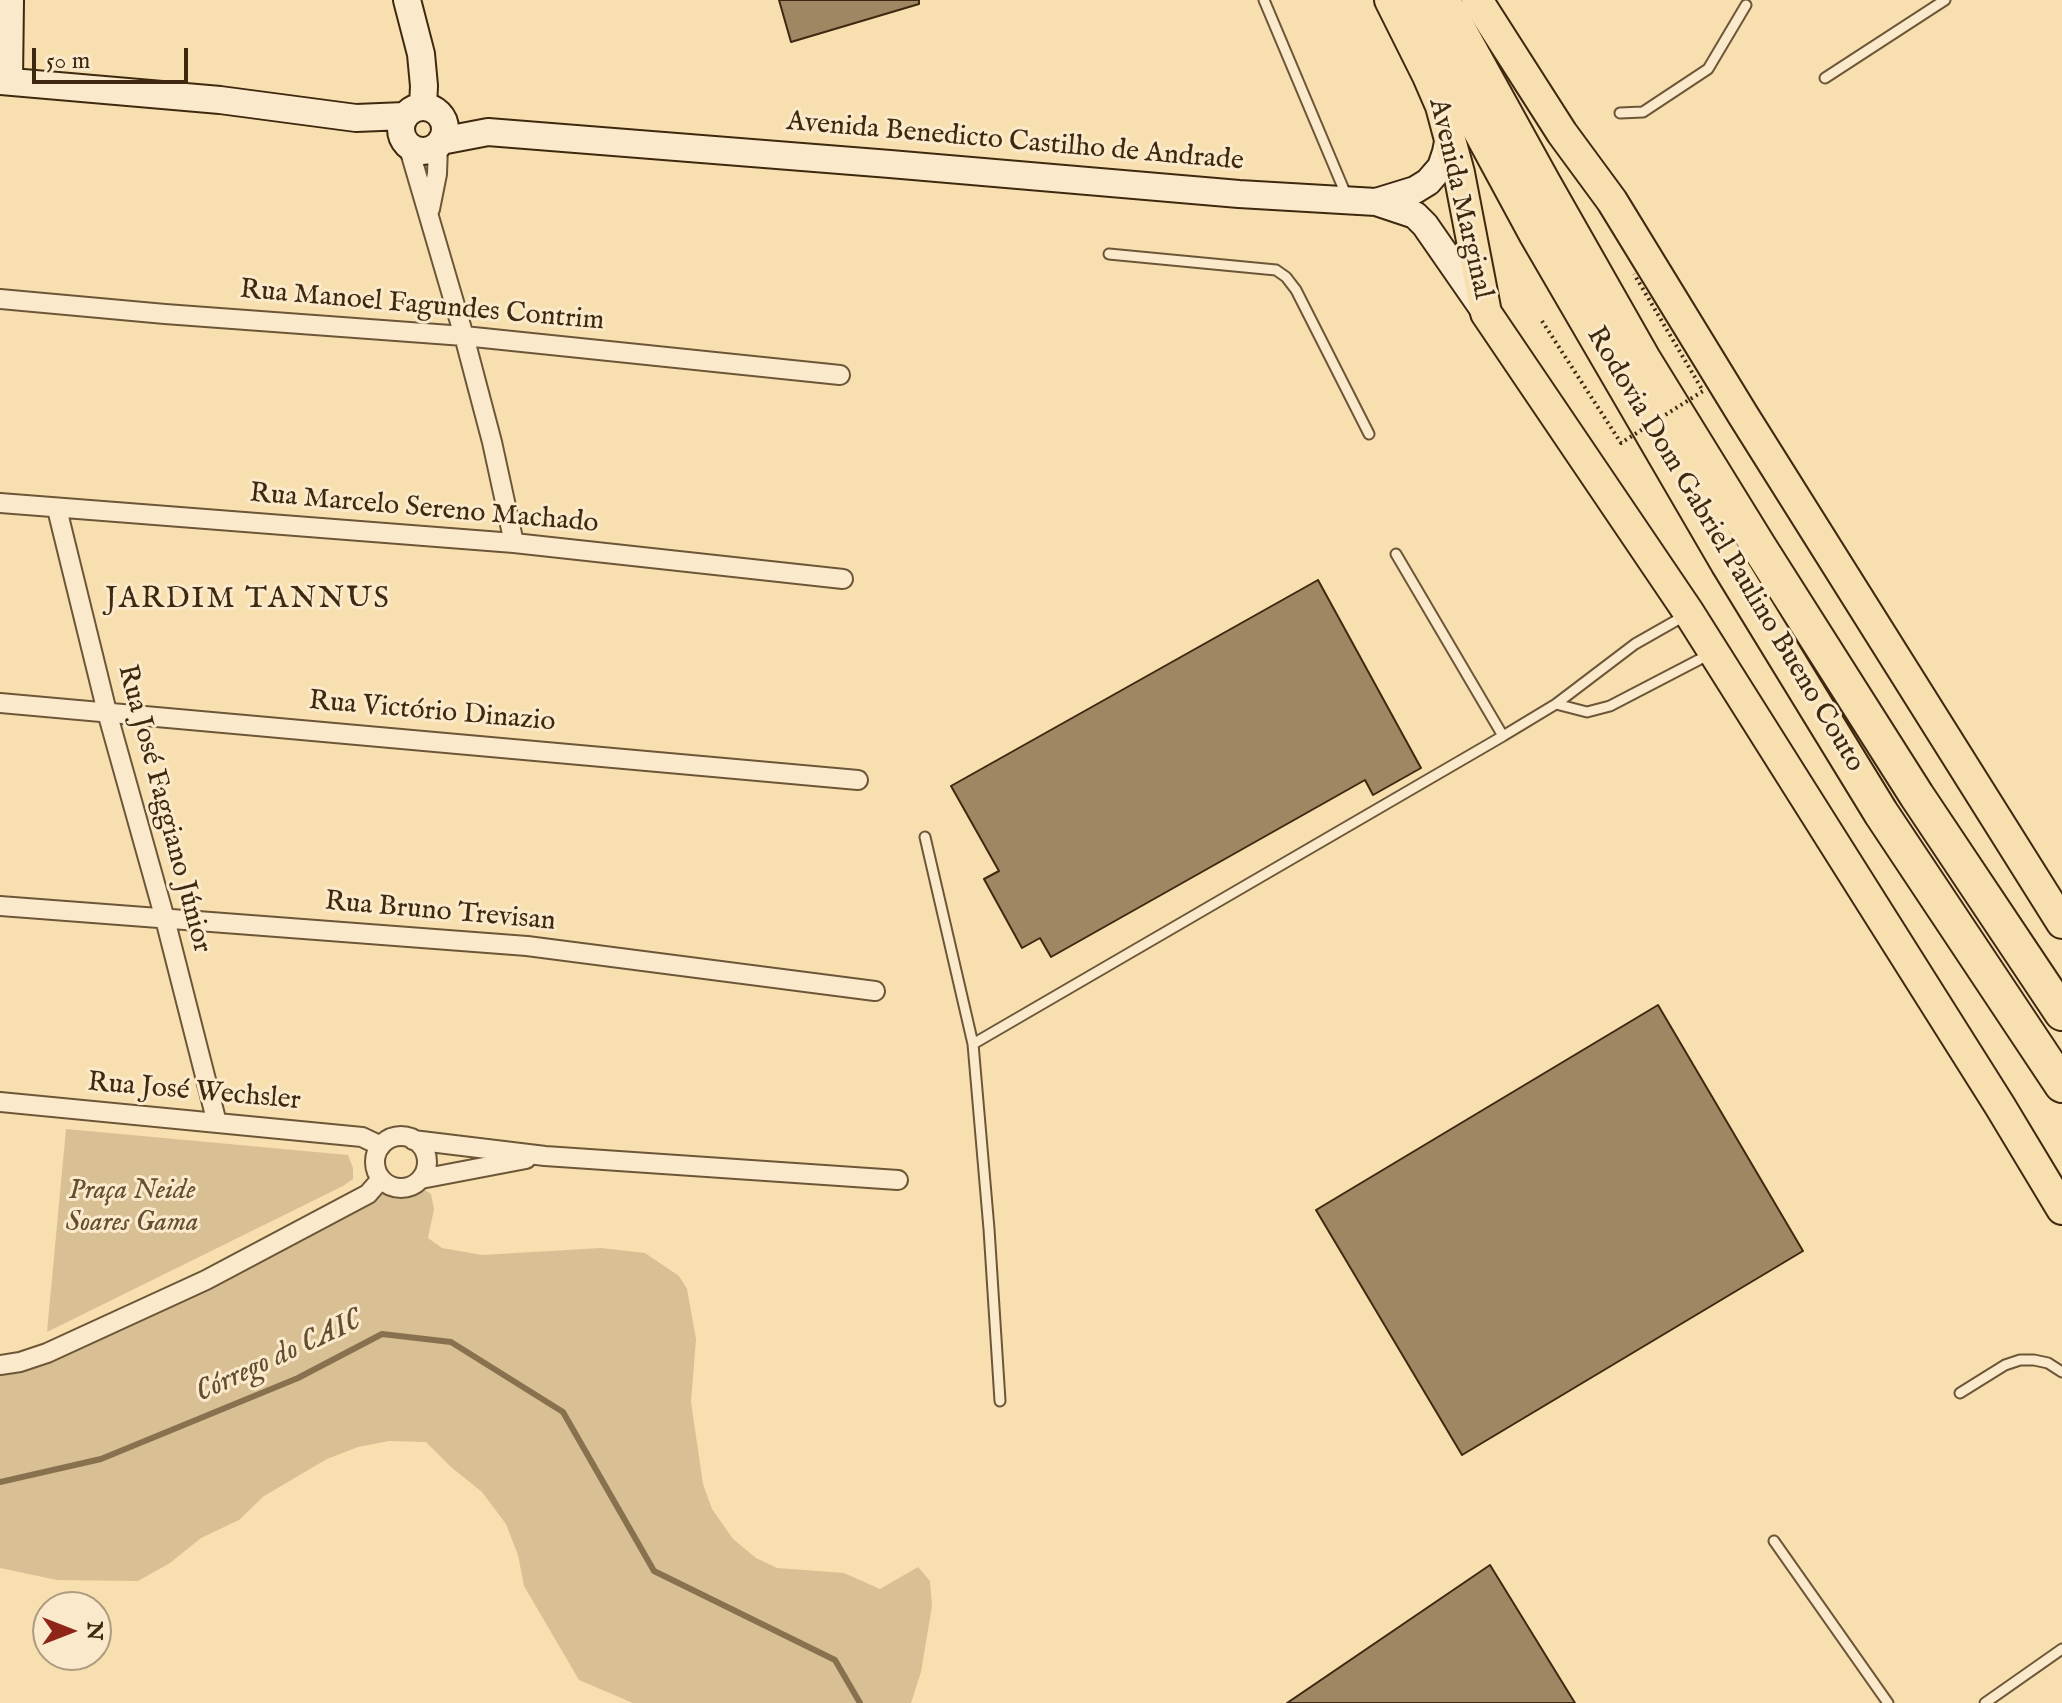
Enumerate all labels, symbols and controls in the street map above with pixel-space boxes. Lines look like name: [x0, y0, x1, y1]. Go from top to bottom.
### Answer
scale bar: [36, 32, 192, 82]
text: 50 m: [46, 46, 90, 77]
street label: Avenida Marginal: [1420, 95, 1498, 303]
street label: Avenida Benedicto Castilho de Andrade: [785, 106, 1245, 180]
street label: Rua Manoel Fagundes Contrim: [238, 274, 606, 340]
street label: Rodovia Dom Gabriel Paulino Bueno Couto: [1577, 321, 1871, 779]
street label: Rua Marcelo Sereno Machado: [248, 478, 600, 542]
district label: JARDIM TANNUS: [105, 583, 391, 619]
street label: Rua José Faggiano Júnior: [108, 661, 218, 957]
street label: Rua Victório Dinazio: [307, 685, 557, 741]
street label: Rua Bruno Trevisan: [323, 886, 557, 940]
street label: Rua José Wechsler: [86, 1067, 302, 1119]
park label: Praça Neide Soares Gama: [65, 1175, 199, 1241]
water label: Córrego do CAIC: [190, 1304, 368, 1412]
north arrow: [32, 1591, 112, 1671]
text: N: [80, 1621, 108, 1641]

